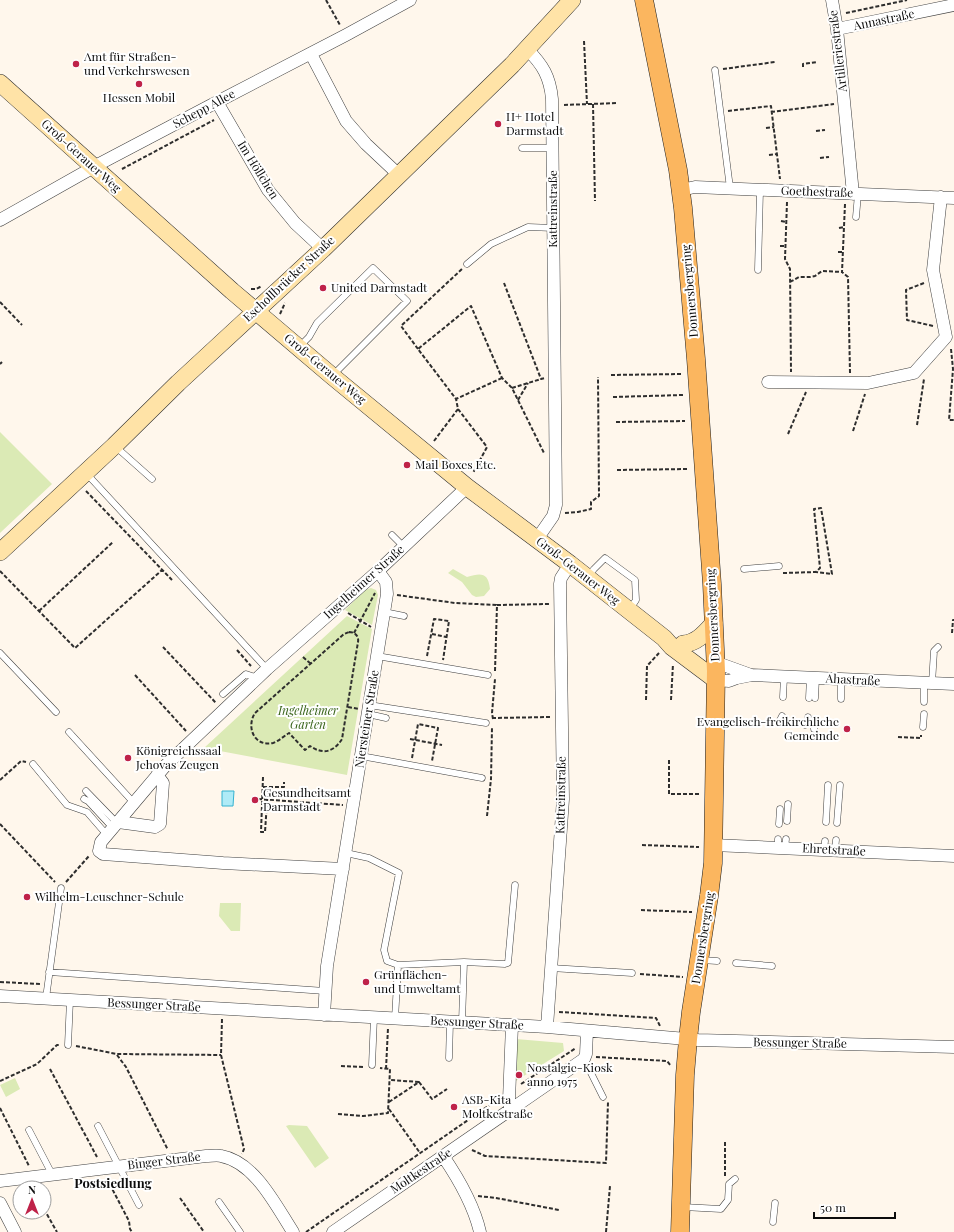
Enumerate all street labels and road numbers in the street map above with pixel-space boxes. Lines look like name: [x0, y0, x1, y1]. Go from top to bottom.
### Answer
street label: Annastraße: [851, 5, 916, 33]
street label: Artilleriestraße: [824, 9, 850, 94]
street label: Schepp Allee: [170, 85, 237, 131]
street label: Groß-Gerauer Weg: [38, 115, 125, 196]
street label: Im Höllchen: [235, 137, 283, 202]
street label: Kattreinstraße: [544, 170, 560, 248]
street label: Goethestraße: [781, 182, 854, 200]
street label: Eschollbrücker Straße: [239, 232, 337, 325]
street label: Donnersbergring: [677, 243, 701, 338]
street label: Groß-Gerauer Weg: [281, 329, 370, 408]
street label: Groß-Gerauer Weg: [533, 532, 624, 608]
street label: Ingelheimer Straße: [320, 541, 407, 622]
street label: Donnersbergring: [702, 567, 722, 662]
street label: Niersteiner Straße: [350, 669, 382, 769]
street label: Ahastraße: [824, 670, 881, 688]
street label: Kattreinstraße: [551, 756, 569, 834]
street label: Ehretstraße: [802, 839, 866, 859]
street label: Donnersbergring: [687, 890, 717, 985]
street label: Bessunger Straße: [107, 994, 201, 1014]
street label: Bessunger Straße: [430, 1012, 524, 1032]
street label: Bessunger Straße: [753, 1033, 847, 1051]
street label: Moltkestraße: [387, 1144, 454, 1197]
street label: Binger Straße: [126, 1148, 201, 1172]

